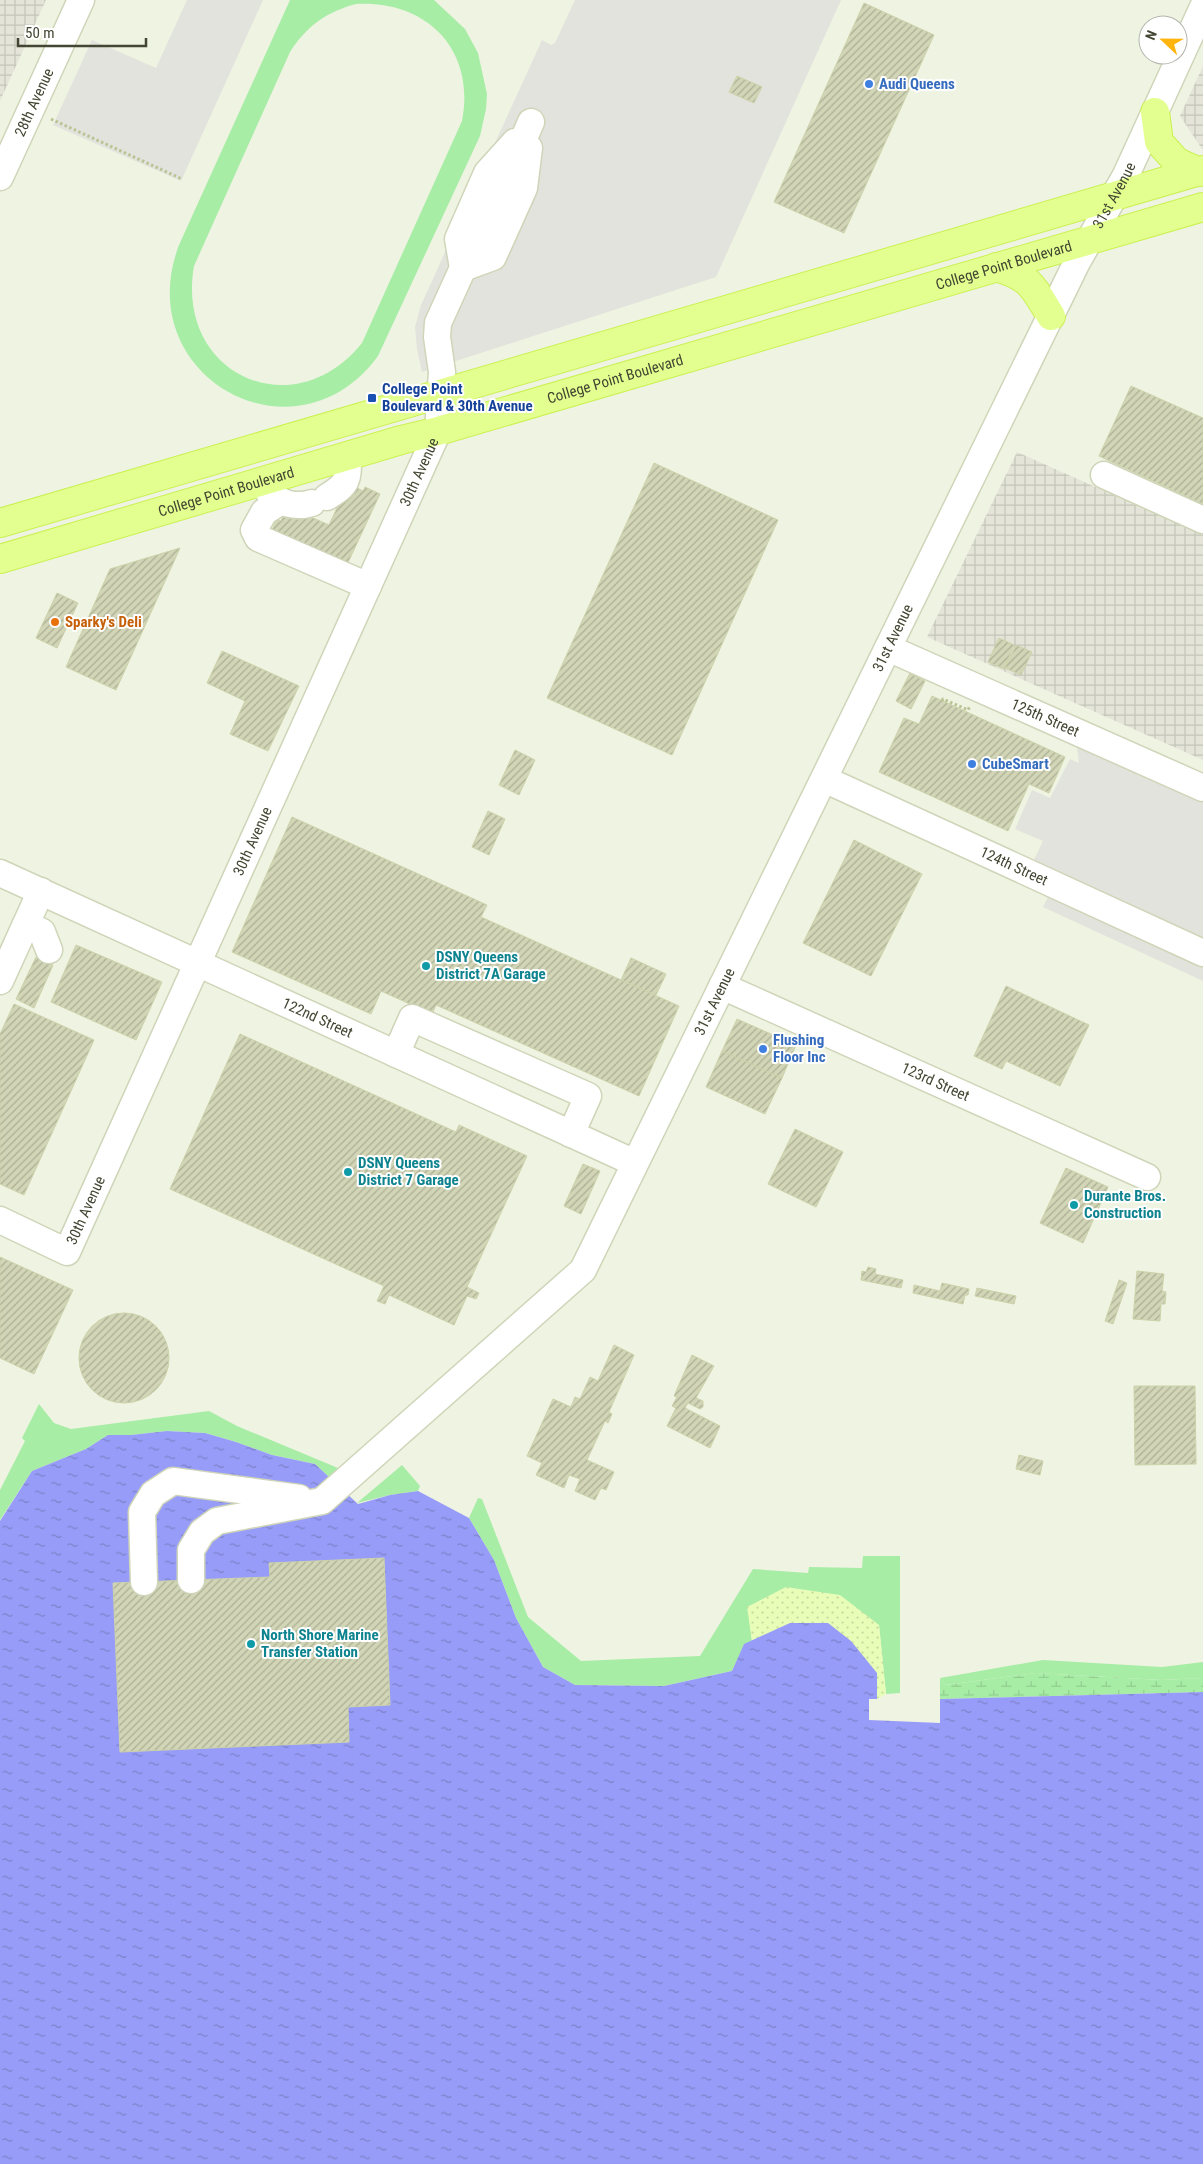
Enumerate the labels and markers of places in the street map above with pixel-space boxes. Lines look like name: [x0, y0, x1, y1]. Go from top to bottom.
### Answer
place label: Audi Queens: [879, 75, 955, 93]
marker: Audi Queens: [863, 78, 875, 90]
place label: College Point Boulevard & 30th Avenue: [382, 380, 533, 415]
marker: College Point Boulevard & 30th Avenue: [366, 392, 378, 404]
place label: Sparky's Deli: [65, 613, 142, 631]
marker: Sparky's Deli: [49, 616, 61, 628]
place label: CubeSmart: [982, 755, 1049, 773]
marker: CubeSmart: [966, 758, 978, 770]
place label: DSNY Queens District 7A Garage: [436, 948, 546, 983]
marker: DSNY Queens District 7A Garage: [420, 960, 432, 972]
place label: Flushing Floor Inc: [773, 1031, 826, 1066]
marker: Flushing Floor Inc: [757, 1043, 769, 1055]
place label: DSNY Queens District 7 Garage: [358, 1154, 459, 1189]
marker: DSNY Queens District 7 Garage: [342, 1166, 354, 1178]
place label: Durante Bros. Construction: [1084, 1187, 1166, 1222]
marker: Durante Bros. Construction: [1068, 1199, 1080, 1211]
place label: North Shore Marine Transfer Station: [261, 1626, 379, 1661]
marker: North Shore Marine Transfer Station: [245, 1638, 257, 1650]

